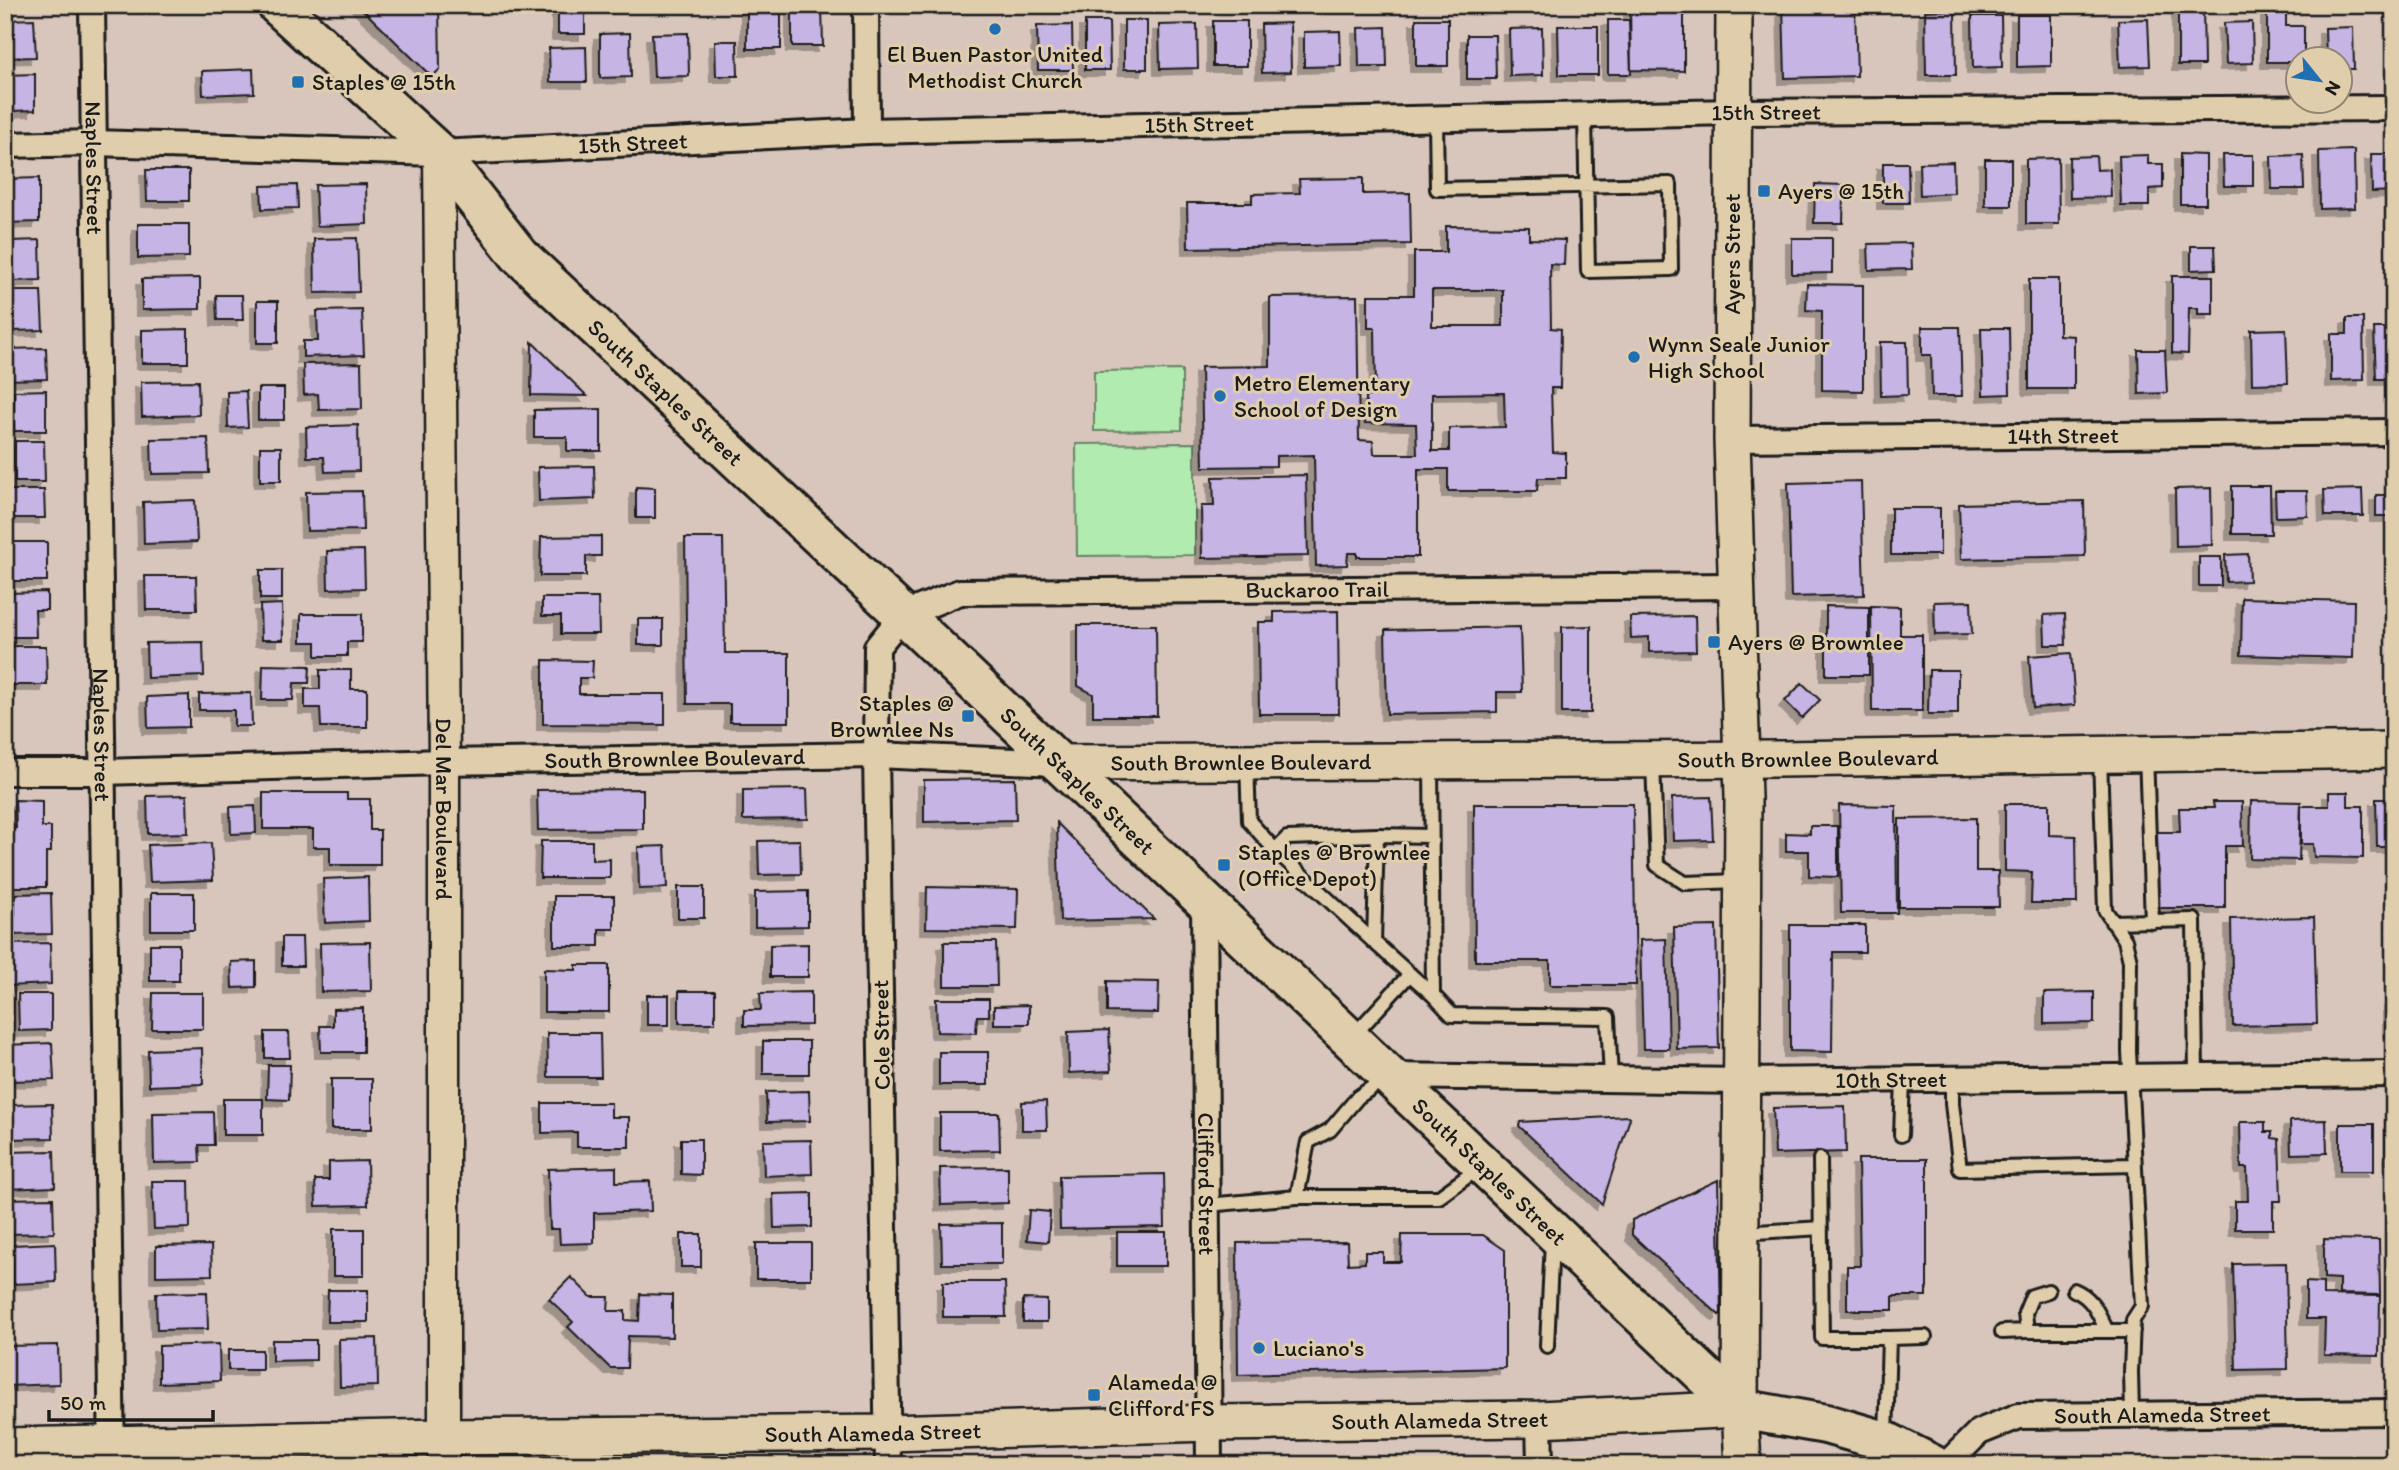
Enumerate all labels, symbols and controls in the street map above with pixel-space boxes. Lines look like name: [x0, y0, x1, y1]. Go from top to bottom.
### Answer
marker: El Buen Pastor United Methodist Church: [987, 21, 1003, 37]
place label: El Buen Pastor United Methodist Church: [887, 40, 1103, 94]
north arrow: [2284, 46, 2354, 116]
place label: Staples @ 15th: [312, 68, 456, 96]
marker: Staples @ 15th: [290, 74, 306, 90]
text: N: [2320, 77, 2346, 100]
street label: 15th Street: [1711, 97, 1821, 126]
street label: Naples Street: [79, 101, 109, 235]
street label: 15th Street: [1144, 109, 1255, 139]
street label: 15th Street: [577, 126, 688, 160]
place label: Ayers @ 15th: [1778, 177, 1904, 205]
marker: Ayers @ 15th: [1756, 183, 1772, 199]
street label: Ayers Street: [1718, 193, 1746, 315]
street label: South Staples Street: [582, 313, 749, 472]
place label: Wynn Seale Junior High School: [1648, 330, 1830, 384]
marker: Wynn Seale Junior High School: [1626, 349, 1642, 365]
place label: Metro Elementary School of Design: [1234, 369, 1410, 423]
marker: Metro Elementary School of Design: [1212, 388, 1228, 404]
street label: 14th Street: [2007, 421, 2119, 450]
street label: Buckaroo Trail: [1245, 575, 1389, 604]
place label: Ayers @ Brownlee: [1728, 628, 1904, 656]
marker: Ayers @ Brownlee: [1706, 634, 1722, 650]
street label: Naples Street: [87, 668, 117, 802]
place label: Staples @ Brownlee Ns: [830, 689, 954, 743]
street label: South Staples Street: [994, 701, 1161, 861]
marker: Staples @ Brownlee Ns: [960, 708, 976, 724]
street label: Del Mar Boulevard: [430, 718, 458, 901]
street label: South Brownlee Boulevard: [544, 742, 806, 774]
street label: South Brownlee Boulevard: [1677, 743, 1939, 774]
street label: South Brownlee Boulevard: [1110, 747, 1372, 777]
place label: Staples @ Brownlee (Office Depot): [1238, 838, 1431, 892]
marker: Staples @ Brownlee (Office Depot): [1216, 857, 1232, 873]
street label: Cole Street: [866, 979, 896, 1091]
street label: 10th Street: [1835, 1065, 1947, 1094]
street label: South Staples Street: [1406, 1092, 1573, 1252]
street label: Clifford Street: [1192, 1112, 1221, 1256]
place label: Luciano's: [1273, 1334, 1364, 1362]
marker: Luciano's: [1251, 1340, 1267, 1356]
place label: Alameda @ Clifford FS: [1108, 1368, 1218, 1422]
scale bar: [49, 1379, 214, 1423]
marker: Alameda @ Clifford FS: [1086, 1387, 1102, 1403]
text: 50 m: [60, 1390, 107, 1415]
street label: South Alameda Street: [2054, 1399, 2271, 1430]
street label: South Alameda Street: [1331, 1405, 1549, 1436]
street label: South Alameda Street: [764, 1416, 982, 1448]

